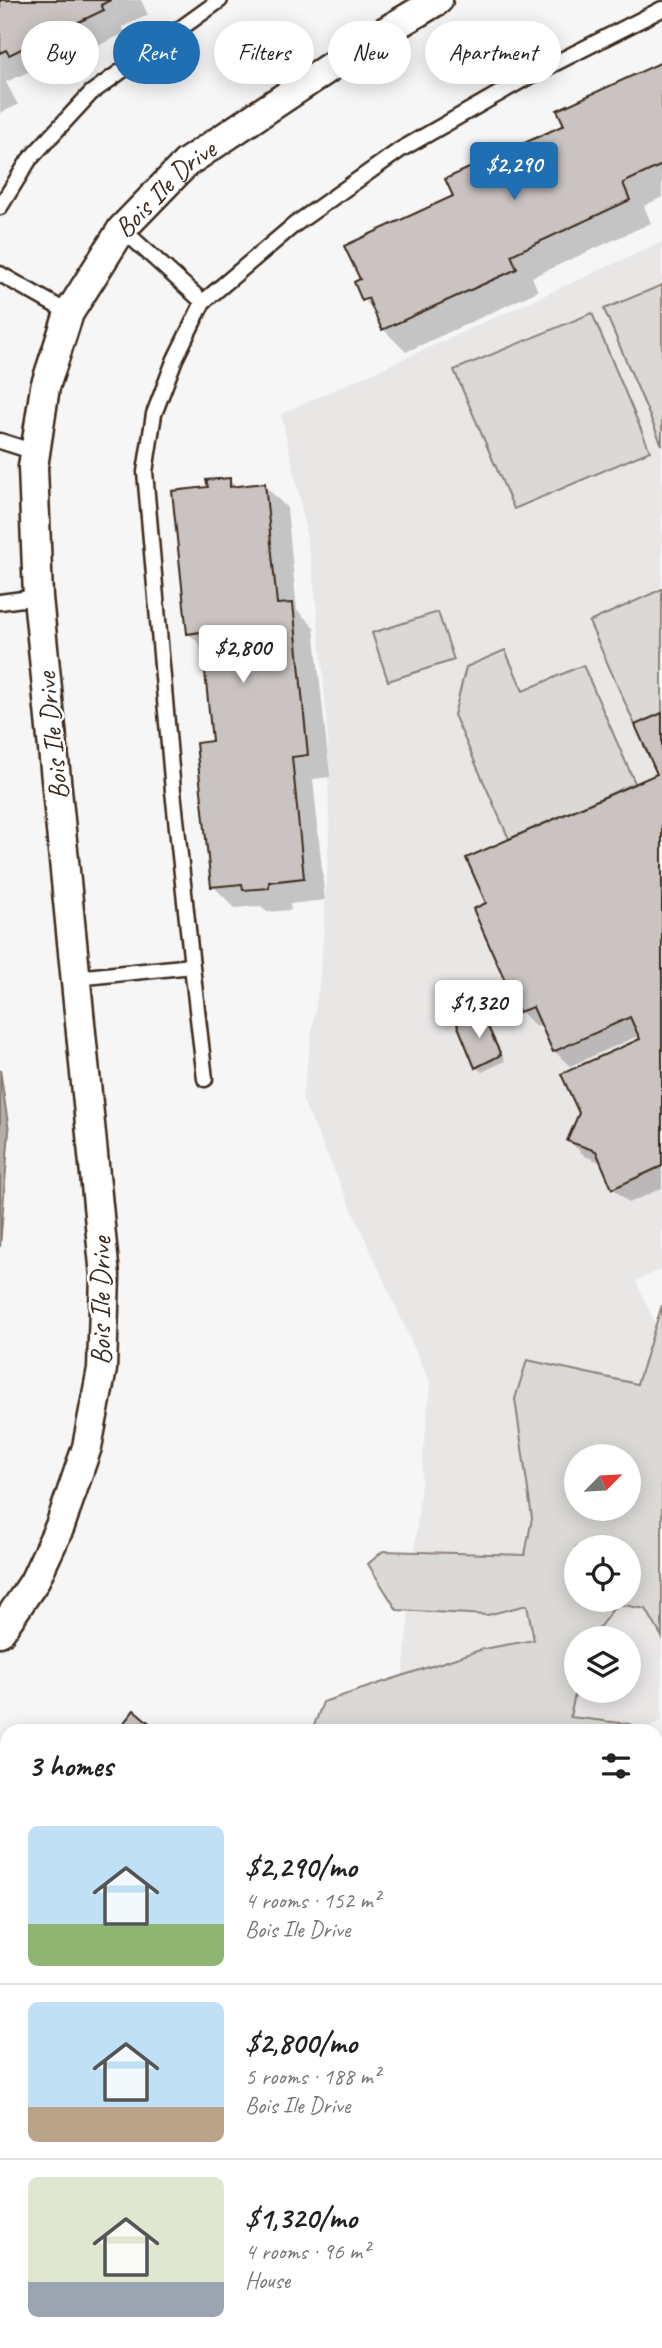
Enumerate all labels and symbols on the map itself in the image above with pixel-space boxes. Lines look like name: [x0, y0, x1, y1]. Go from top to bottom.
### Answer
street label: Bois Ile Drive: [106, 130, 224, 244]
pin: $2,290: [457, 142, 571, 202]
pin: $2,800: [186, 626, 300, 685]
street label: Bois Ile Drive: [28, 669, 76, 801]
pin: $1,320: [422, 981, 536, 1040]
street label: Bois Ile Drive: [83, 1235, 118, 1365]
north arrow: [564, 1444, 640, 1521]

